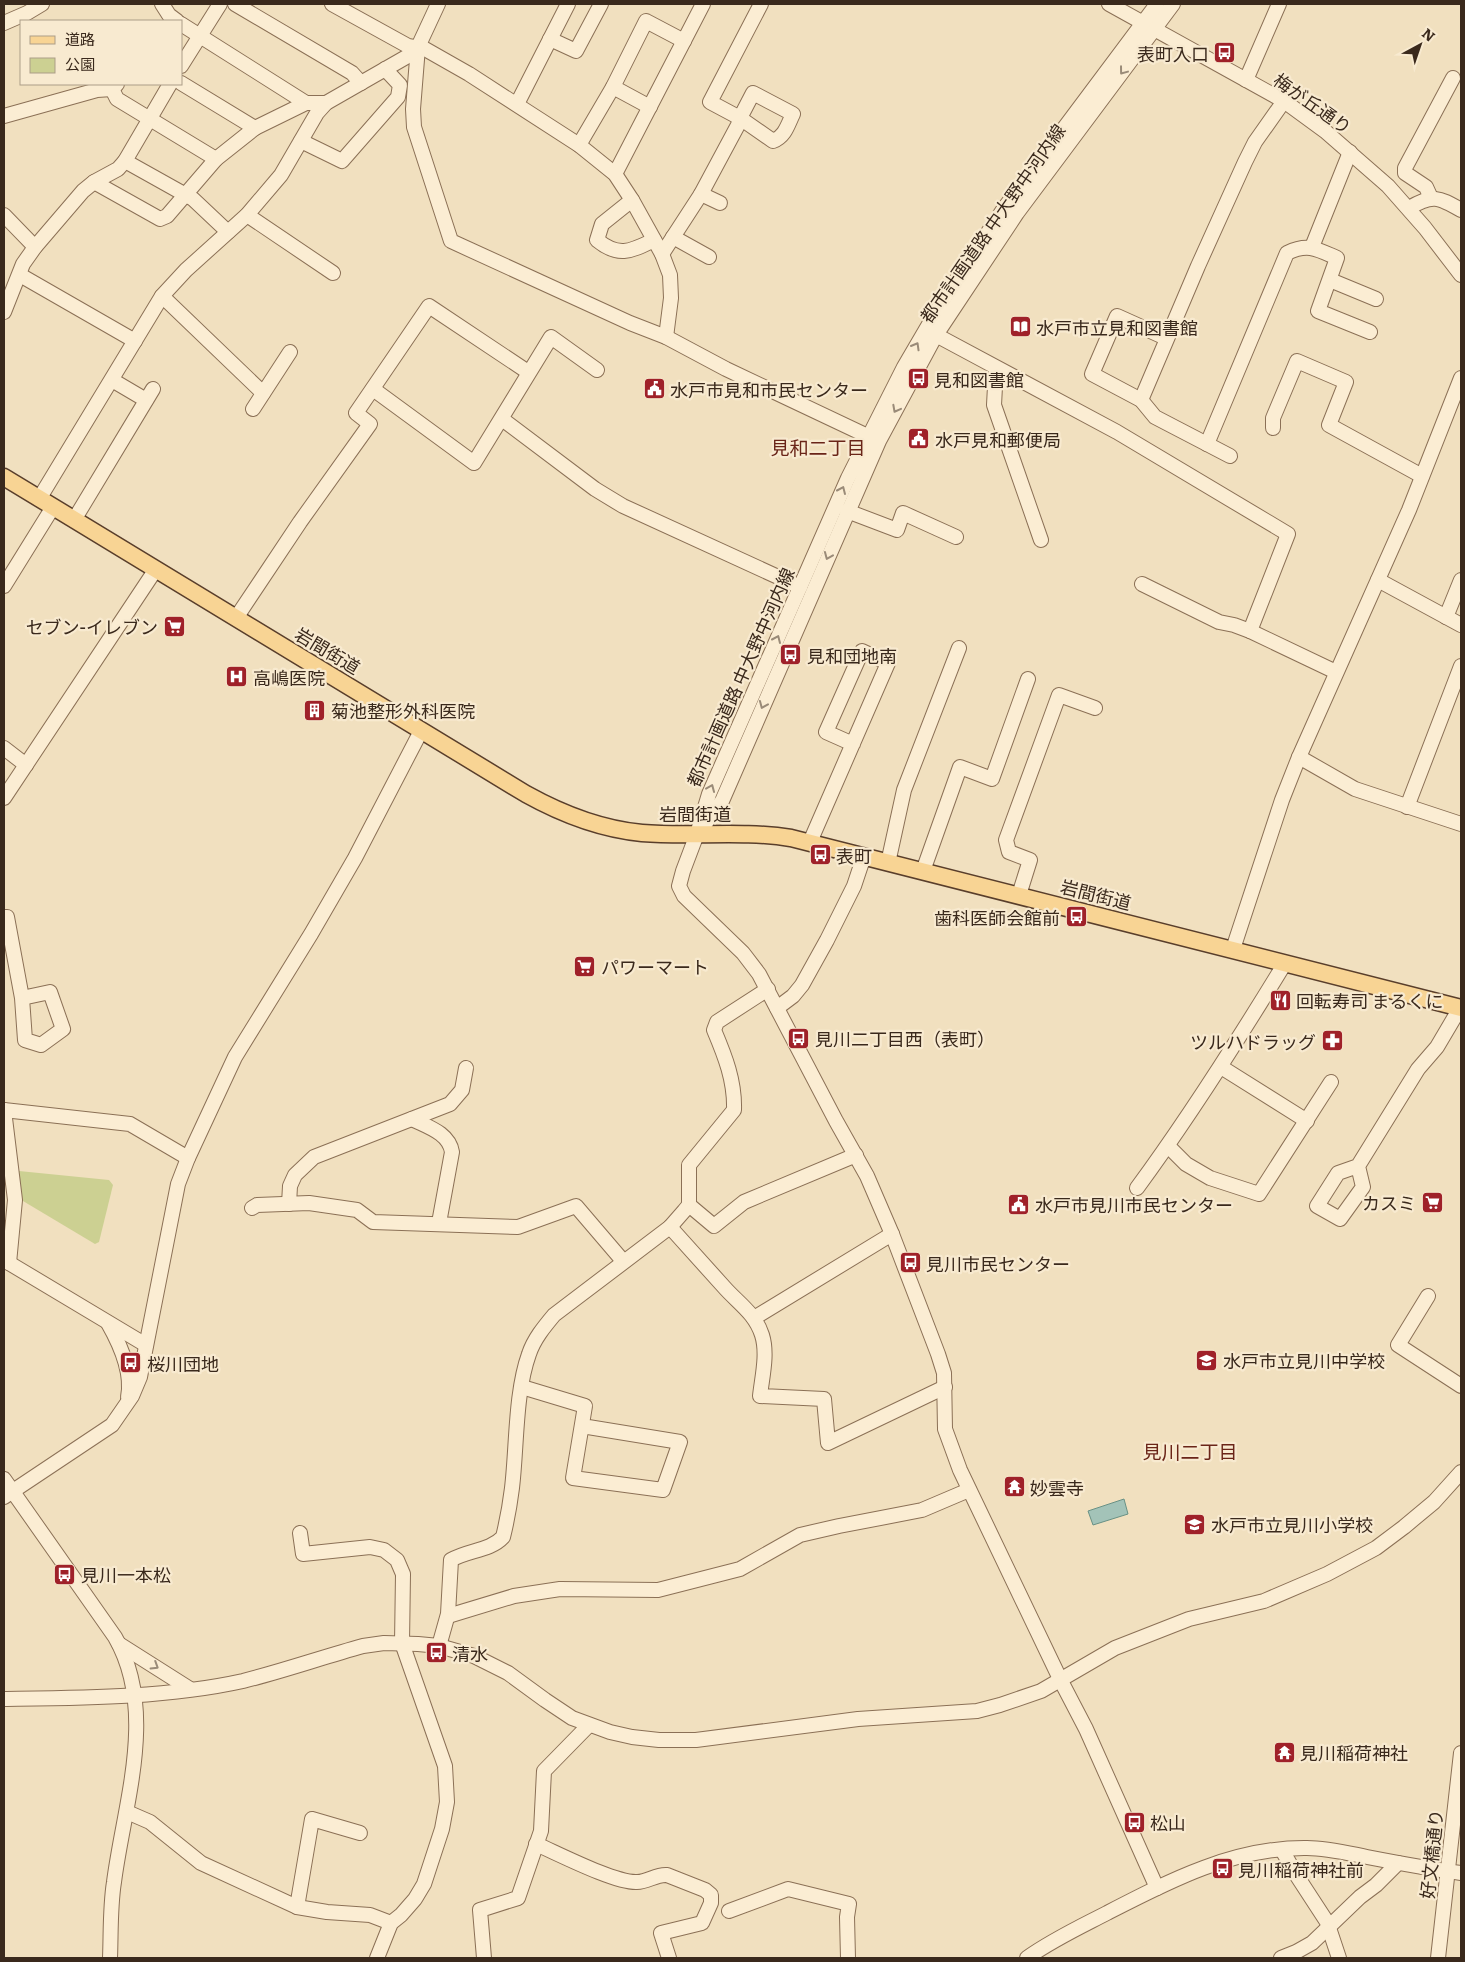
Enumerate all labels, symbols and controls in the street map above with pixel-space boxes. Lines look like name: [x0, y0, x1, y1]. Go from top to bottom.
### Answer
legend: [20, 20, 182, 85]
north arrow: [1395, 20, 1445, 70]
text: N: [1418, 23, 1440, 46]
text: 道路: [65, 27, 95, 50]
place label: 表町入口: [1137, 40, 1209, 67]
bus stop icon: 表町入口: [1213, 41, 1237, 65]
text: 公園: [65, 52, 95, 75]
one-way arrow: [1120, 65, 1129, 75]
street label: 梅が丘通り: [1268, 66, 1358, 140]
street label: 都市計画道路 中大野中河内線: [913, 118, 1071, 328]
place label: 水戸市立見和図書館: [1036, 314, 1198, 341]
library icon: 水戸市立見和図書館: [1008, 315, 1032, 339]
one-way arrow: [910, 342, 920, 351]
place label: 見和図書館: [934, 366, 1024, 393]
bus stop icon: 見和図書館: [906, 367, 930, 391]
place label: 水戸市見和市民センター: [670, 376, 868, 403]
public building icon: 水戸市見和市民センター: [642, 377, 666, 401]
one-way arrow: [892, 403, 902, 412]
place label: 水戸見和郵便局: [935, 426, 1061, 453]
public building icon: 水戸見和郵便局: [907, 427, 931, 451]
district label: 見和二丁目: [770, 433, 866, 461]
one-way arrow: [836, 486, 847, 495]
one-way arrow: [823, 551, 834, 560]
street label: 都市計画道路 中大野中河内線: [679, 563, 801, 791]
place label: セブン-イレブン: [26, 613, 158, 640]
supermarket icon: セブン-イレブン: [162, 614, 186, 638]
street label: 岩間街道: [290, 620, 366, 680]
one-way arrow: [771, 635, 782, 644]
place label: 見和団地南: [807, 642, 897, 669]
bus stop icon: 見和団地南: [779, 643, 803, 667]
place label: 高嶋医院: [253, 664, 325, 691]
hospital icon: 高嶋医院: [225, 665, 249, 689]
place label: 菊池整形外科医院: [331, 697, 475, 724]
building icon: 菊池整形外科医院: [303, 698, 327, 722]
one-way arrow: [759, 700, 769, 709]
one-way arrow: [705, 784, 716, 793]
street label: 岩間街道: [659, 800, 731, 827]
place label: 表町: [836, 842, 872, 869]
bus stop icon: 表町: [808, 843, 832, 867]
street label: 岩間街道: [1058, 872, 1134, 916]
place label: 歯科医師会館前: [934, 904, 1060, 931]
bus stop icon: 歯科医師会館前: [1064, 905, 1088, 929]
place label: パワーマート: [601, 953, 709, 980]
supermarket icon: パワーマート: [573, 954, 597, 978]
place label: 回転寿司 まるくに: [1296, 987, 1444, 1014]
restaurant icon: 回転寿司 まるくに: [1268, 988, 1292, 1012]
place label: 見川二丁目西（表町）: [815, 1025, 995, 1052]
bus stop icon: 見川二丁目西（表町）: [787, 1026, 811, 1050]
place label: ツルハドラッグ: [1190, 1028, 1316, 1055]
pharmacy icon: ツルハドラッグ: [1320, 1029, 1344, 1053]
place label: カスミ: [1362, 1189, 1416, 1216]
supermarket icon: カスミ: [1420, 1190, 1444, 1214]
place label: 水戸市見川市民センター: [1035, 1191, 1233, 1218]
public building icon: 水戸市見川市民センター: [1007, 1192, 1031, 1216]
place label: 見川市民センター: [926, 1250, 1070, 1277]
bus stop icon: 見川市民センター: [898, 1251, 922, 1275]
place label: 水戸市立見川中学校: [1223, 1347, 1385, 1374]
school or university icon: 水戸市立見川中学校: [1195, 1348, 1219, 1372]
place label: 桜川団地: [147, 1350, 219, 1377]
bus stop icon: 桜川団地: [119, 1351, 143, 1375]
district label: 見川二丁目: [1142, 1437, 1238, 1465]
place label: 妙雲寺: [1030, 1474, 1084, 1501]
temple icon: 妙雲寺: [1002, 1475, 1026, 1499]
place label: 水戸市立見川小学校: [1211, 1511, 1373, 1538]
school or university icon: 水戸市立見川小学校: [1183, 1512, 1207, 1536]
place label: 見川一本松: [81, 1561, 171, 1588]
bus stop icon: 見川一本松: [53, 1562, 77, 1586]
place label: 清水: [452, 1640, 488, 1667]
bus stop icon: 清水: [424, 1641, 448, 1665]
one-way arrow: [149, 1660, 158, 1669]
place label: 見川稲荷神社: [1300, 1739, 1408, 1766]
temple icon: 見川稲荷神社: [1272, 1740, 1296, 1764]
street label: 好文橋通り: [1413, 1808, 1449, 1900]
place label: 松山: [1150, 1809, 1186, 1836]
bus stop icon: 松山: [1122, 1810, 1146, 1834]
place label: 見川稲荷神社前: [1238, 1856, 1364, 1883]
bus stop icon: 見川稲荷神社前: [1210, 1857, 1234, 1881]

